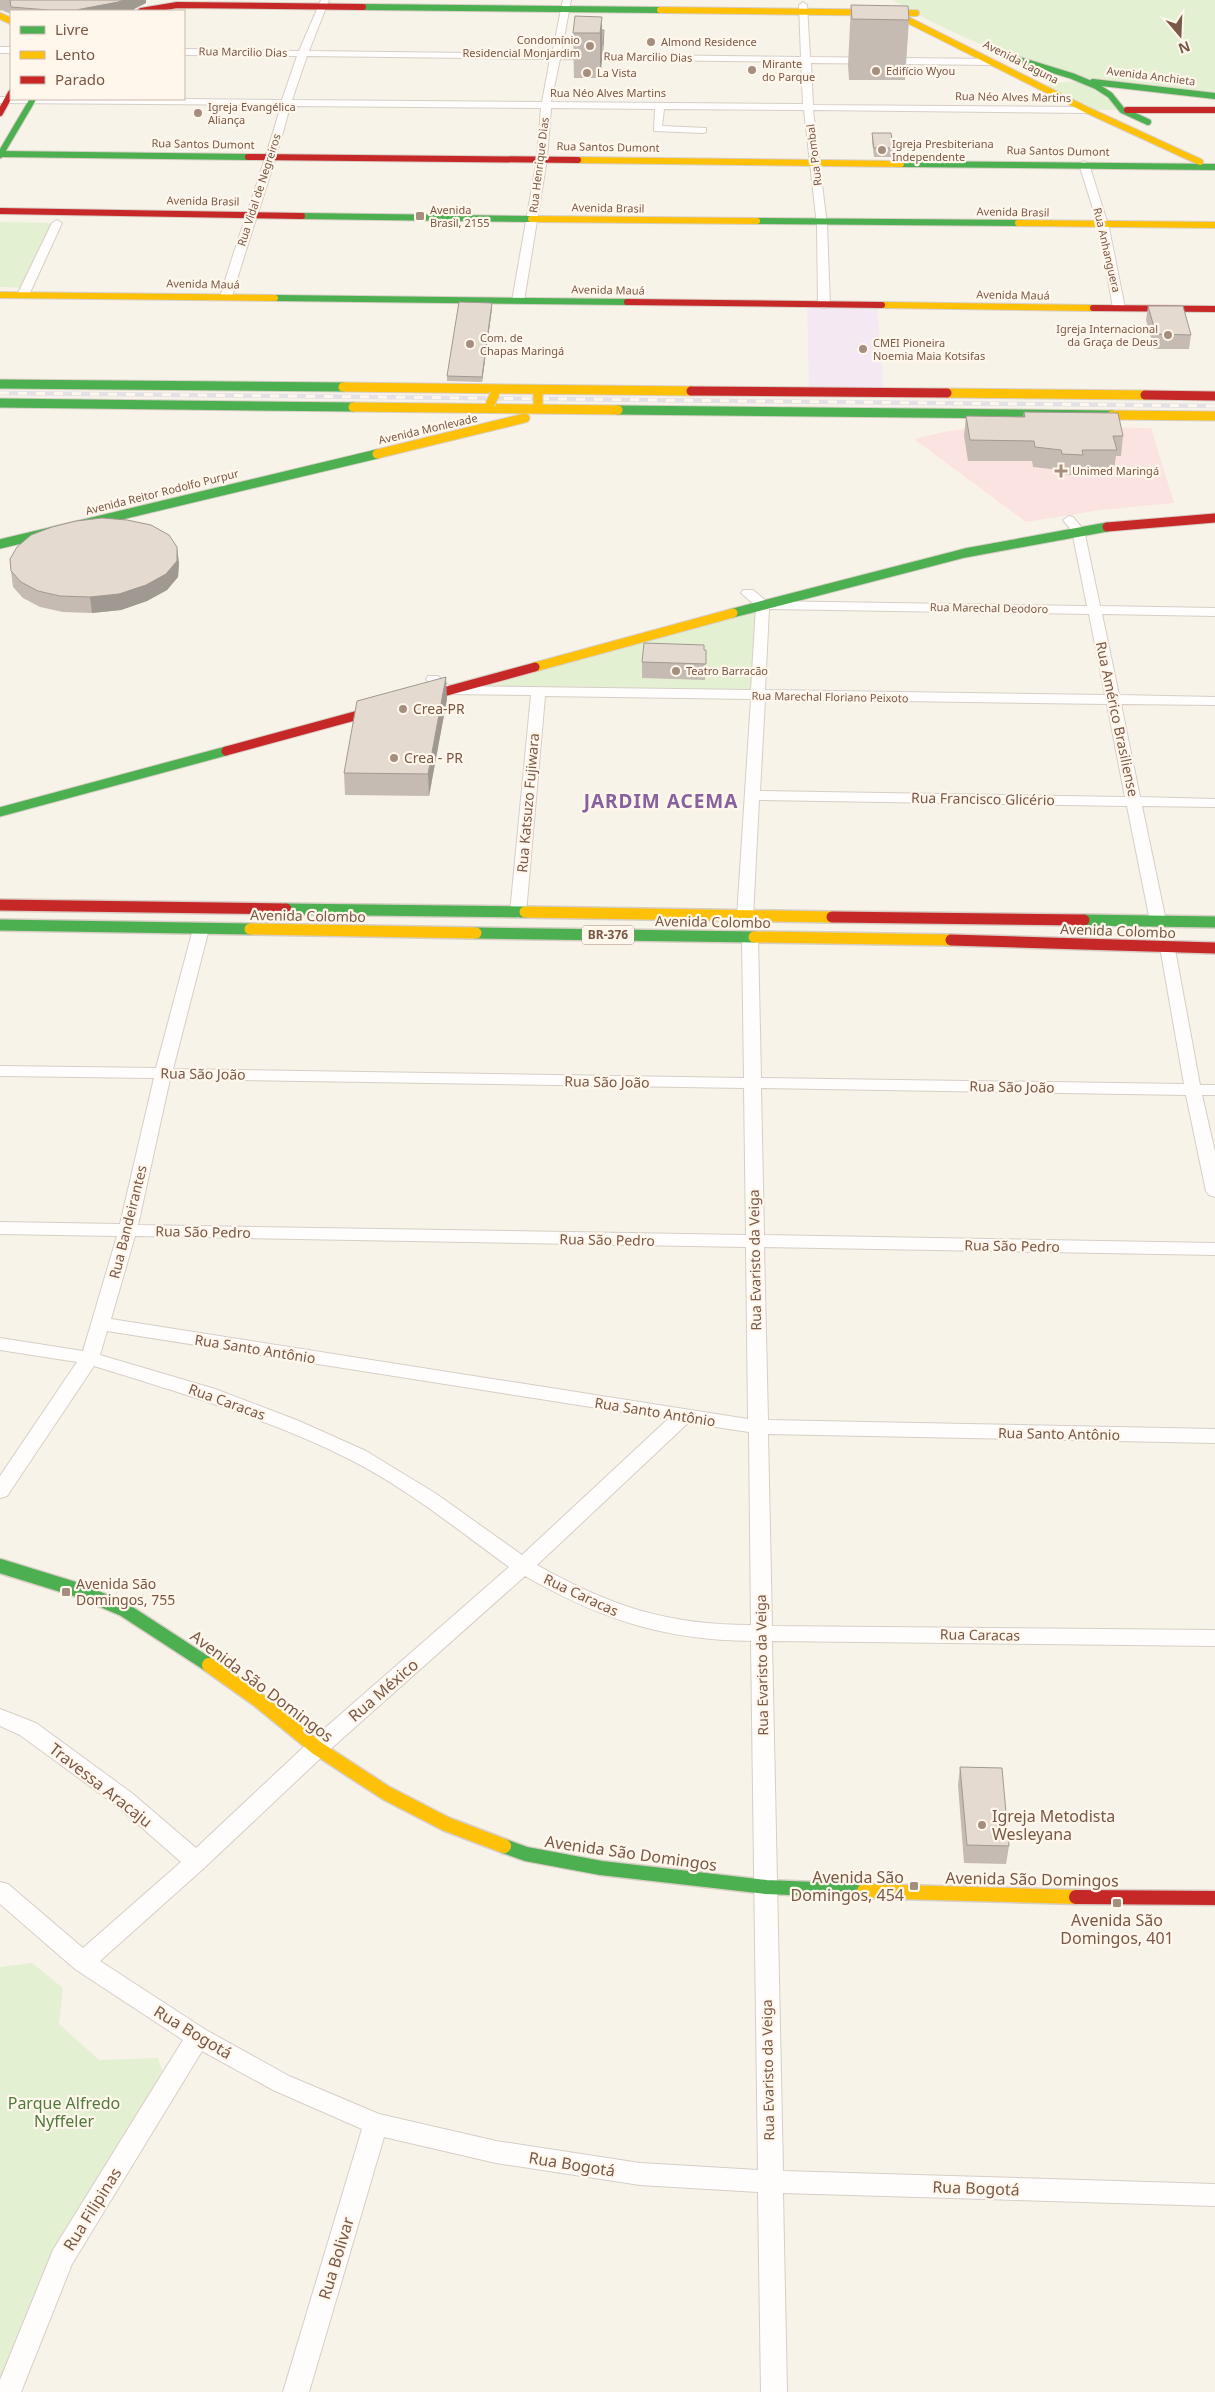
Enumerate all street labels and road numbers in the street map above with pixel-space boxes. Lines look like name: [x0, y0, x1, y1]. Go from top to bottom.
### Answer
street label: Avenida Laguna: [981, 36, 1061, 87]
street label: Rua Marcilio Dias: [199, 43, 288, 60]
street label: Rua Marcilio Dias: [604, 48, 693, 65]
street label: Avenida Anchieta: [1106, 63, 1196, 88]
street label: Rua Néo Alves Martins: [550, 85, 666, 100]
street label: Rua Néo Alves Martins: [955, 88, 1071, 105]
street label: Rua Henrique Dias: [525, 116, 552, 214]
street label: Rua Pombal: [802, 123, 825, 187]
street label: Rua Vidal de Negreiros: [233, 132, 284, 248]
street label: Rua Santos Dumont: [151, 135, 255, 152]
street label: Rua Santos Dumont: [556, 138, 660, 155]
street label: Rua Santos Dumont: [1006, 142, 1110, 159]
street label: Avenida Brasil: [166, 192, 240, 209]
street label: Avenida Brasil: [571, 199, 645, 216]
street label: Avenida Brasil: [976, 203, 1050, 220]
street label: Rua Anhanguera: [1090, 206, 1125, 294]
street label: Avenida Mauá: [166, 275, 240, 292]
street label: Avenida Mauá: [571, 281, 645, 298]
street label: Avenida Mauá: [976, 286, 1050, 303]
street label: Avenida Monlevade: [377, 410, 479, 447]
street label: Avenida Reitor Rodolfo Purpur: [84, 465, 240, 518]
street label: Rua Marechal Deodoro: [930, 599, 1049, 616]
street label: Rua Américo Brasiliense: [1092, 640, 1143, 798]
street label: Rua Marechal Floriano Peixoto: [751, 688, 909, 705]
street label: Rua Katsuzo Fujiwara: [512, 732, 543, 873]
street label: Rua Francisco Glicério: [911, 788, 1055, 809]
street label: Avenida Colombo: [250, 905, 366, 926]
street label: Avenida Colombo: [655, 911, 771, 932]
street label: Avenida Colombo: [1060, 919, 1176, 942]
road number: BR-376: [582, 926, 634, 944]
street label: Rua São João: [160, 1063, 246, 1084]
street label: Rua São João: [564, 1071, 650, 1092]
street label: Rua São João: [969, 1076, 1055, 1097]
street label: Rua Bandeirantes: [104, 1163, 151, 1281]
street label: Rua Evaristo da Veiga: [744, 1189, 765, 1331]
street label: Rua São Pedro: [155, 1221, 251, 1242]
street label: Rua São Pedro: [559, 1229, 655, 1250]
street label: Rua São Pedro: [964, 1235, 1060, 1256]
street label: Rua Santo Antônio: [193, 1330, 317, 1367]
street label: Rua Caracas: [186, 1379, 268, 1424]
street label: Rua Santo Antônio: [593, 1393, 717, 1430]
street label: Rua Santo Antônio: [998, 1423, 1120, 1444]
street label: Rua Caracas: [541, 1569, 622, 1620]
street label: Rua Evaristo da Veiga: [751, 1594, 772, 1736]
street label: Rua Caracas: [940, 1624, 1021, 1645]
street label: Avenida São Domingos: [186, 1625, 338, 1747]
street label: Rua México: [343, 1653, 423, 1727]
street label: Travessa Aracaju: [45, 1738, 157, 1832]
street label: Avenida São Domingos: [544, 1830, 718, 1876]
street label: Avenida São Domingos: [945, 1866, 1119, 1892]
street label: Rua Evaristo da Veiga: [757, 1999, 778, 2141]
street label: Rua Bogotá: [150, 2000, 236, 2064]
street label: Rua Bogotá: [527, 2146, 617, 2182]
street label: Rua Filipinas: [58, 2163, 126, 2255]
street label: Rua Bogotá: [932, 2175, 1020, 2201]
street label: Rua Bolivar: [313, 2214, 359, 2302]

